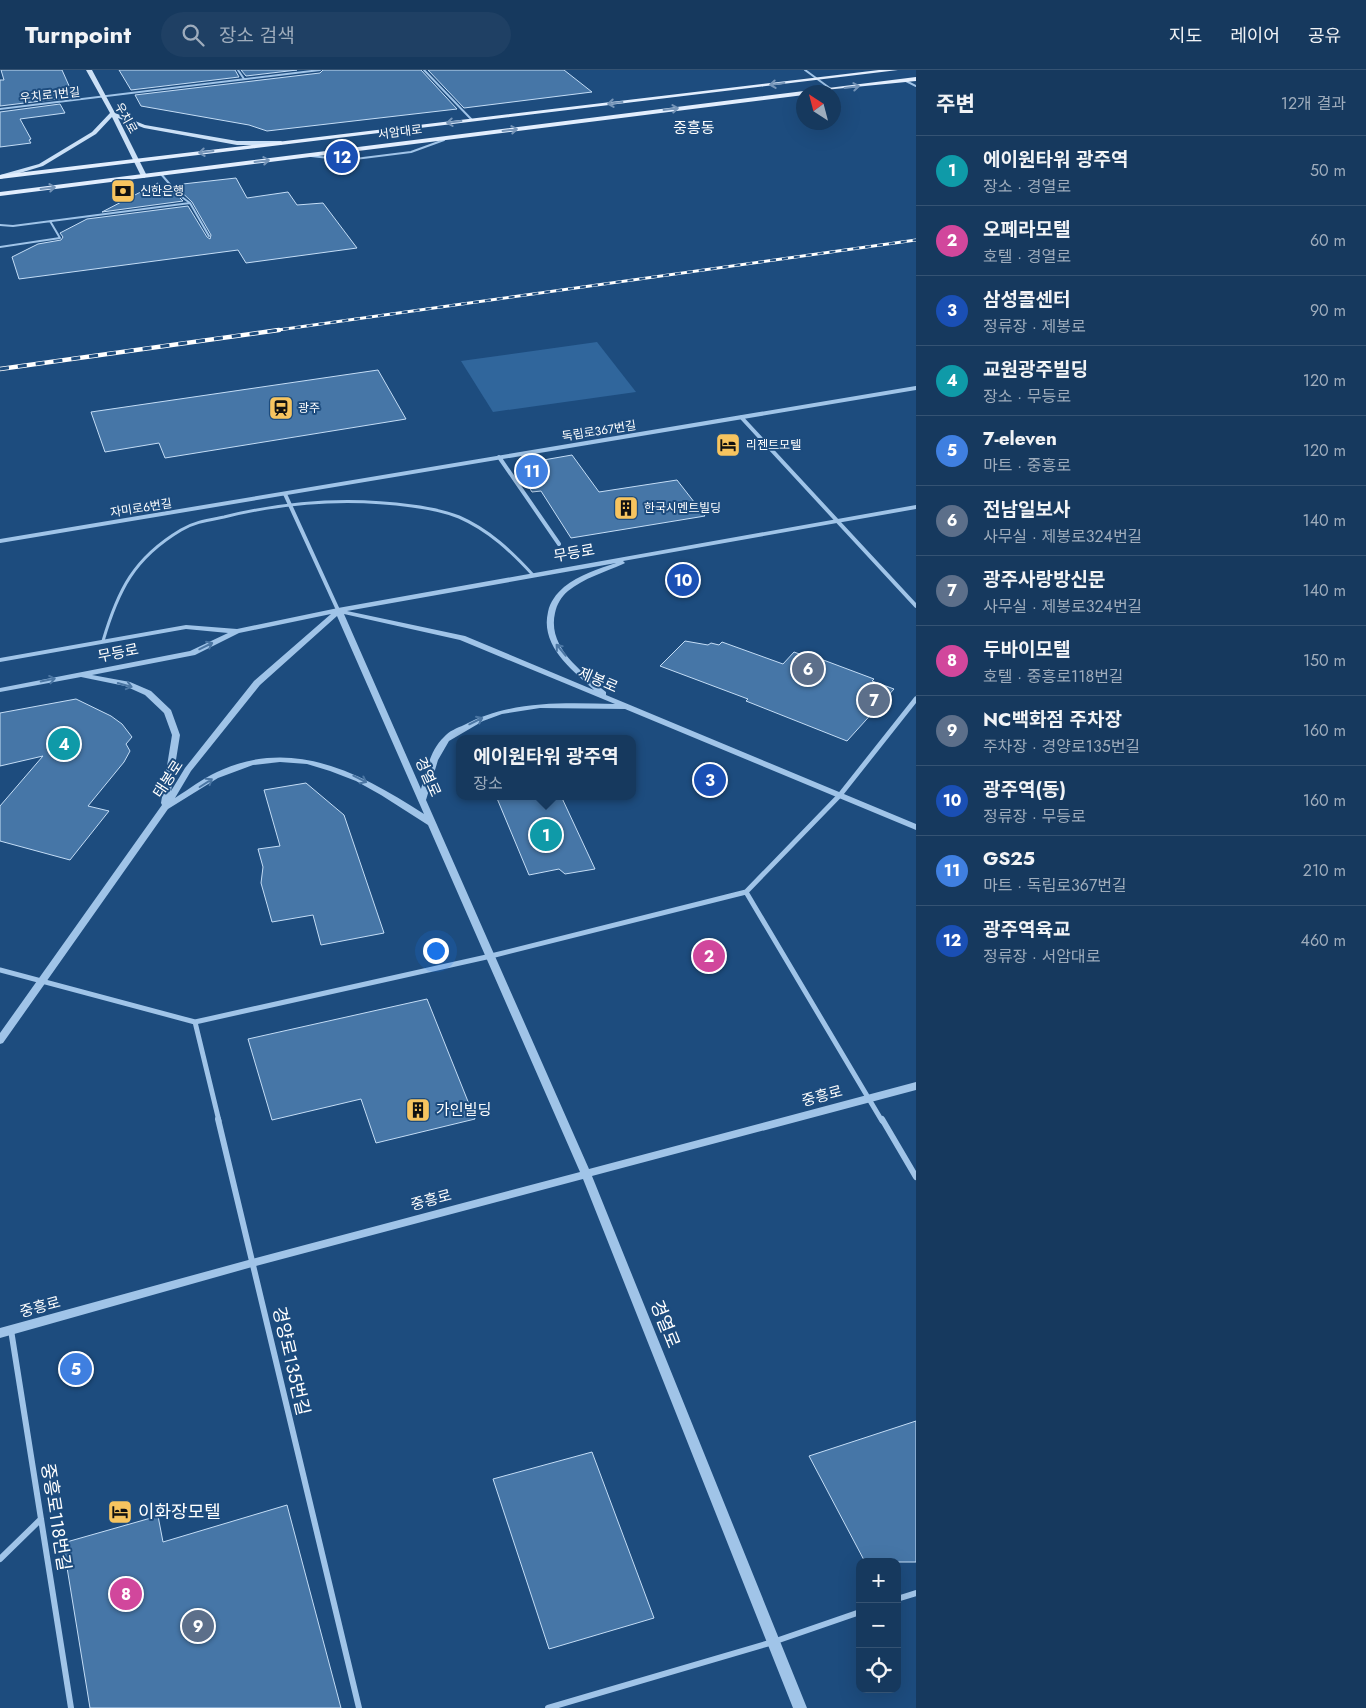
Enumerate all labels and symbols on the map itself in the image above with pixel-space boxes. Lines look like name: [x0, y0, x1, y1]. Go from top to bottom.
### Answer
one-way arrow: [769, 79, 785, 89]
one-way arrow: [844, 82, 860, 92]
street label: 우치로1번길: [19, 83, 81, 107]
north arrow: [796, 85, 841, 130]
one-way arrow: [608, 98, 624, 108]
street label: 우치로: [110, 99, 142, 137]
one-way arrow: [663, 104, 679, 114]
one-way arrow: [446, 117, 462, 127]
district label: 중흥동: [673, 117, 715, 139]
street label: 서암대로: [377, 120, 423, 144]
one-way arrow: [502, 125, 518, 135]
pin: 12: [326, 138, 358, 176]
one-way arrow: [198, 147, 214, 157]
one-way arrow: [254, 156, 270, 166]
bank icon: 신한은행: [110, 178, 136, 204]
place label: 신한은행: [140, 182, 184, 200]
one-way arrow: [40, 183, 56, 193]
station icon: 광주: [268, 395, 294, 421]
place label: 광주: [298, 399, 320, 417]
street label: 독립로367번길: [561, 416, 637, 446]
hotel icon: 리젠트모텔: [715, 432, 741, 458]
place label: 리젠트모텔: [746, 436, 801, 454]
pin: 11: [516, 452, 548, 490]
street label: 자미로6번길: [109, 494, 173, 522]
building icon: 한국시멘트빌딩: [613, 495, 639, 521]
place label: 한국시멘트빌딩: [644, 499, 721, 517]
street label: 무등로: [552, 539, 596, 567]
pin: 10: [667, 561, 699, 599]
street label: 무등로: [96, 638, 140, 668]
one-way arrow: [198, 641, 213, 650]
one-way arrow: [555, 644, 566, 657]
pin: 6: [792, 650, 824, 688]
street label: 제봉로: [575, 662, 621, 698]
one-way arrow: [39, 675, 55, 684]
one-way arrow: [117, 680, 133, 690]
pin: 7: [858, 681, 890, 719]
one-way arrow: [469, 716, 484, 726]
pin: 4: [48, 725, 80, 763]
street label: 경열로: [410, 754, 446, 800]
street label: 태봉로: [147, 756, 189, 802]
pin: 3: [694, 761, 726, 799]
one-way arrow: [352, 775, 367, 784]
one-way arrow: [198, 778, 212, 788]
pin: 1: [530, 816, 562, 854]
pin: 2: [693, 937, 725, 975]
your location: [423, 938, 449, 964]
street label: 중흥로: [799, 1080, 845, 1112]
building icon: 가인빌딩: [405, 1097, 431, 1123]
place label: 가인빌딩: [436, 1099, 491, 1121]
street label: 중흥로: [408, 1184, 454, 1216]
street label: 중흥로: [17, 1291, 63, 1323]
street label: 경열로: [644, 1296, 686, 1352]
street label: 경양로135번길: [266, 1304, 316, 1418]
pin: 5: [60, 1350, 92, 1388]
street label: 중흥로118번길: [35, 1461, 77, 1573]
hotel icon: 이화장모텔: [107, 1499, 133, 1525]
place label: 이화장모텔: [138, 1499, 221, 1525]
pin: 8: [110, 1575, 142, 1613]
pin: 9: [182, 1607, 214, 1645]

